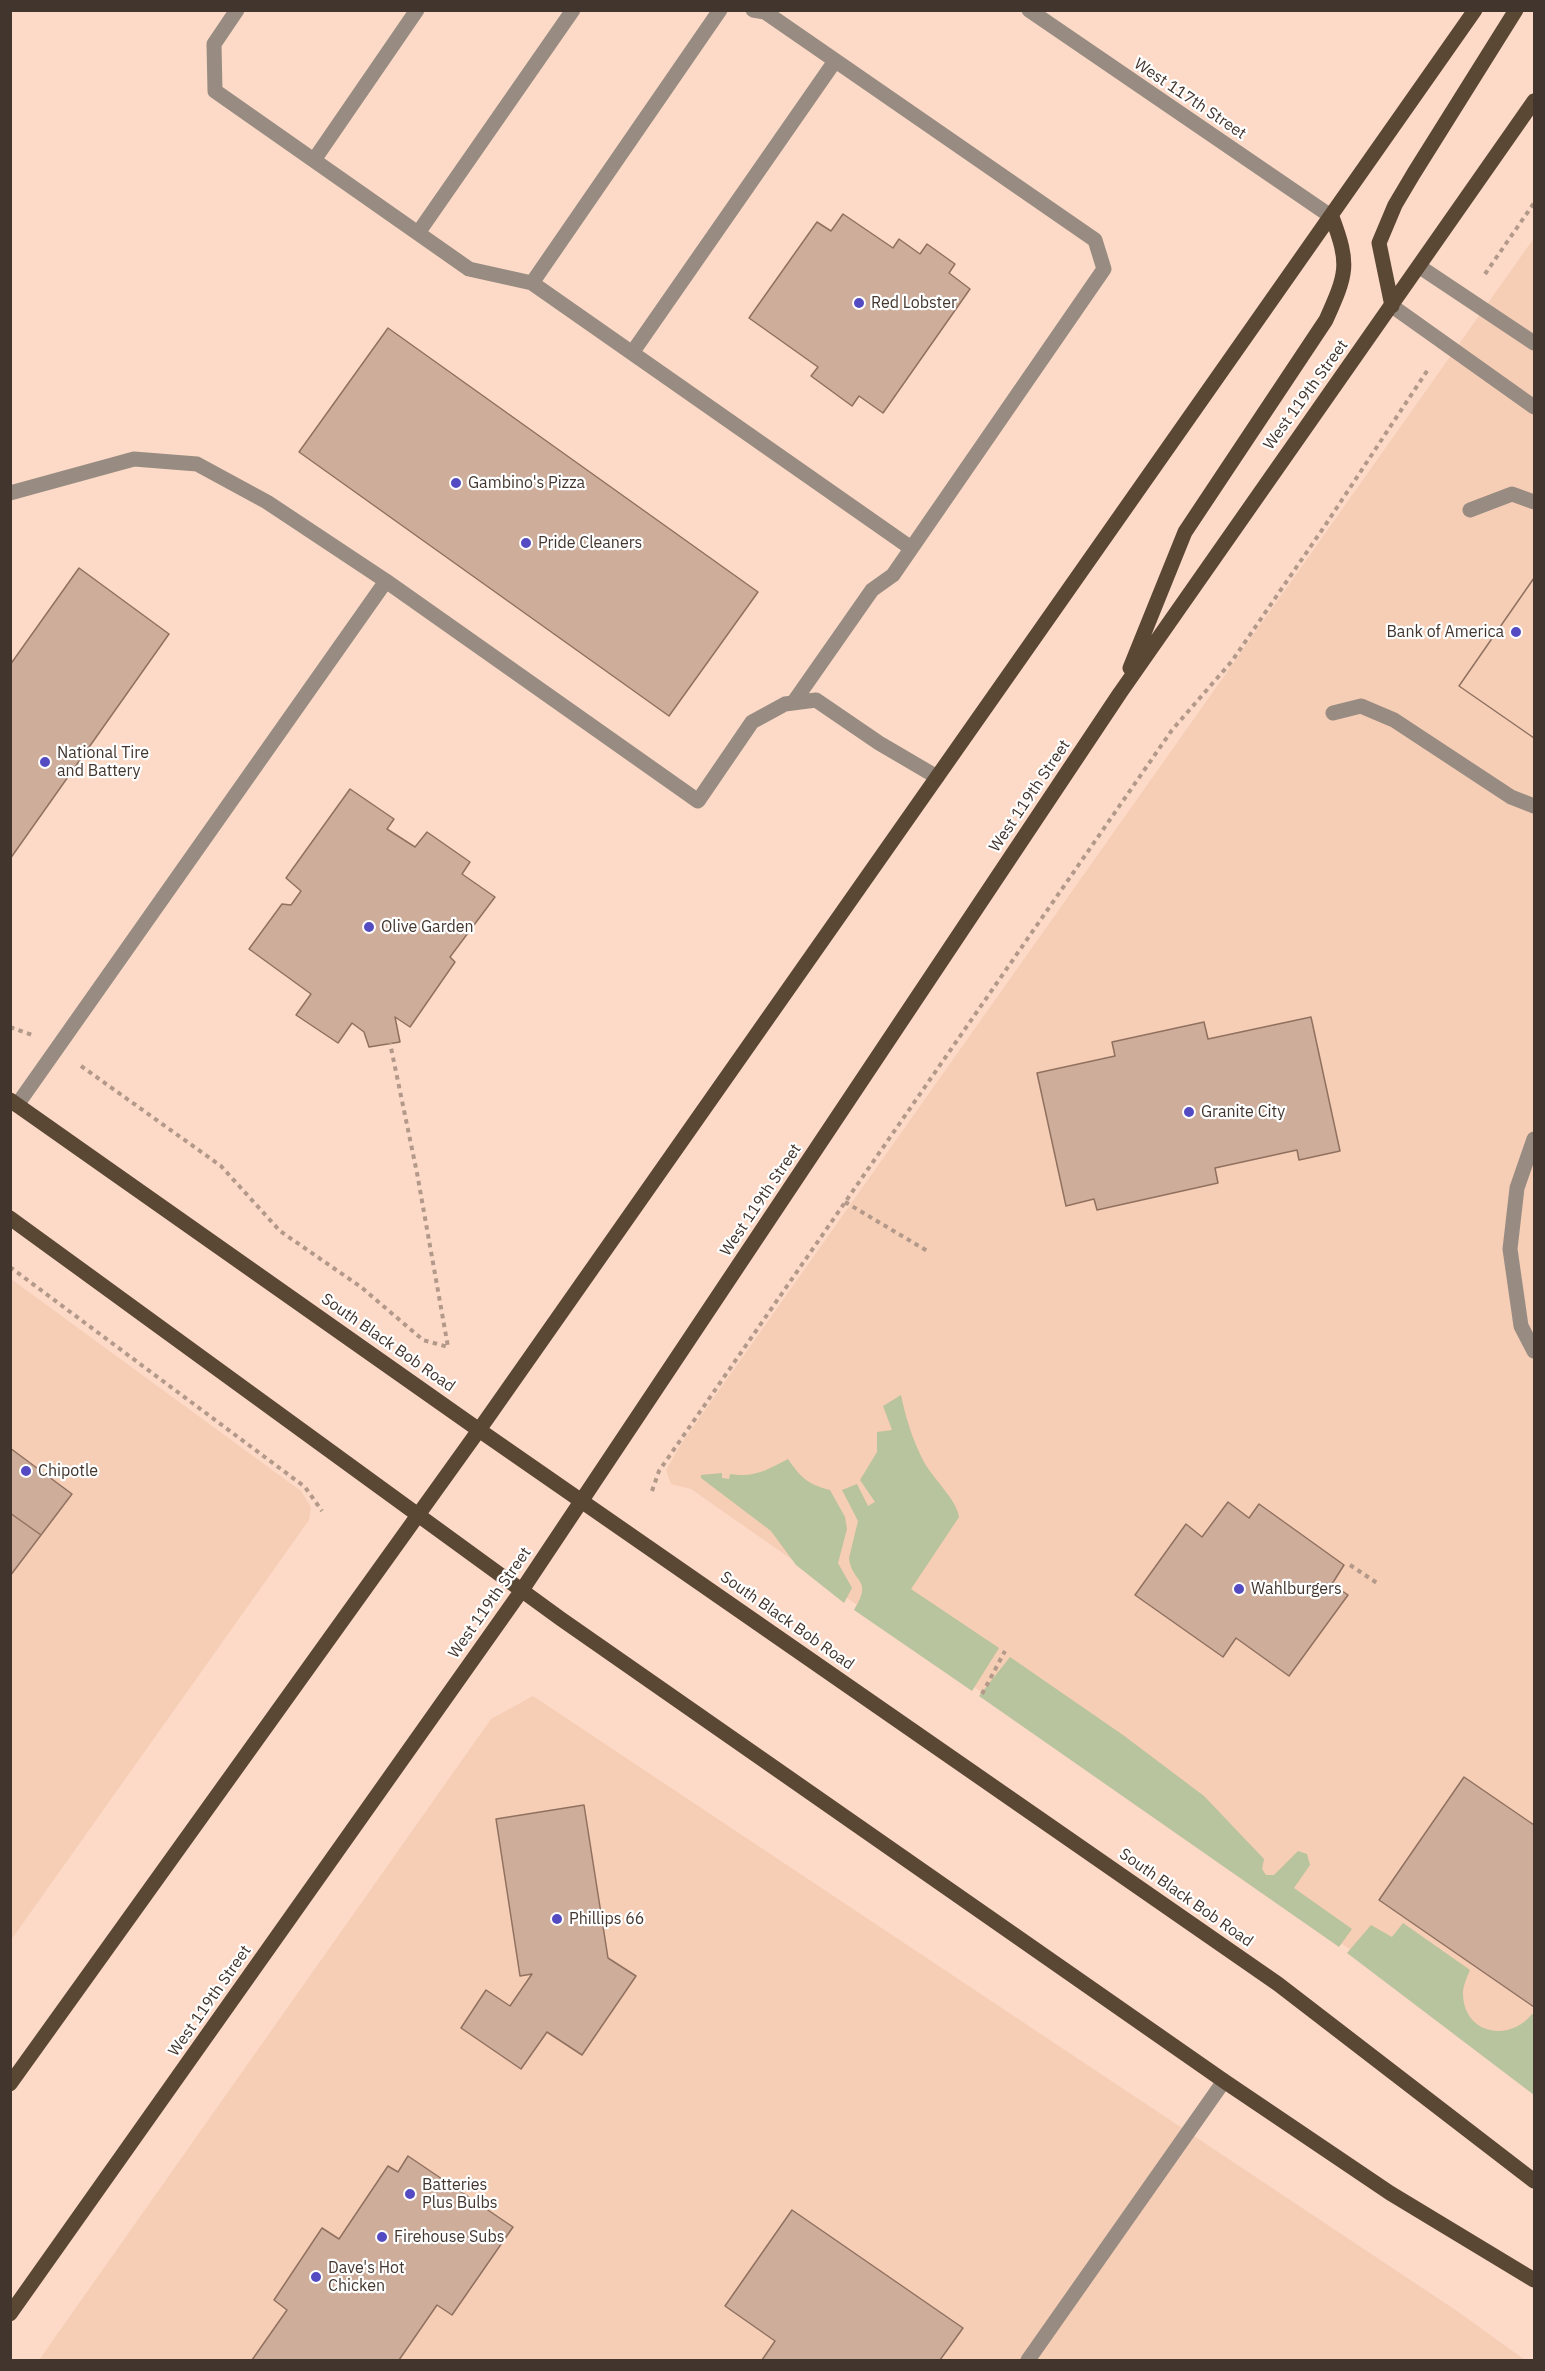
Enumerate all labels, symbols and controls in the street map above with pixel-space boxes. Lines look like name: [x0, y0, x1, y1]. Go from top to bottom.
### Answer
street label: West 117th Street: [1130, 54, 1250, 144]
place label: Red Lobster: [871, 293, 957, 313]
marker: Red Lobster: [852, 296, 866, 310]
street label: West 119th Street: [1260, 336, 1352, 454]
place label: Gambino's Pizza: [468, 473, 585, 493]
marker: Gambino's Pizza: [449, 476, 463, 490]
place label: Pride Cleaners: [538, 533, 642, 553]
marker: Pride Cleaners: [519, 536, 533, 550]
place label: Bank of America: [1386, 622, 1504, 642]
marker: Bank of America: [1509, 625, 1523, 639]
street label: West 119th Street: [985, 736, 1075, 856]
place label: National Tire and Battery: [57, 743, 149, 781]
marker: National Tire and Battery: [38, 755, 52, 769]
place label: Olive Garden: [381, 917, 474, 937]
marker: Olive Garden: [362, 920, 376, 934]
place label: Granite City: [1201, 1102, 1285, 1122]
marker: Granite City: [1182, 1105, 1196, 1119]
street label: West 119th Street: [716, 1140, 806, 1260]
street label: South Black Bob Road: [318, 1290, 458, 1396]
place label: Chipotle: [38, 1461, 98, 1481]
marker: Chipotle: [19, 1464, 33, 1478]
street label: West 119th Street: [445, 1544, 535, 1662]
street label: South Black Bob Road: [717, 1568, 857, 1674]
place label: Wahlburgers: [1251, 1579, 1342, 1599]
marker: Wahlburgers: [1232, 1582, 1246, 1596]
street label: South Black Bob Road: [1116, 1845, 1256, 1951]
place label: Phillips 66: [569, 1909, 644, 1929]
marker: Phillips 66: [550, 1912, 564, 1926]
street label: West 119th Street: [165, 1942, 255, 2060]
place label: Batteries Plus Bulbs: [422, 2175, 498, 2213]
marker: Batteries Plus Bulbs: [403, 2187, 417, 2201]
place label: Firehouse Subs: [394, 2227, 504, 2247]
marker: Firehouse Subs: [375, 2230, 389, 2244]
place label: Dave's Hot Chicken: [328, 2258, 405, 2296]
marker: Dave's Hot Chicken: [309, 2270, 323, 2284]

